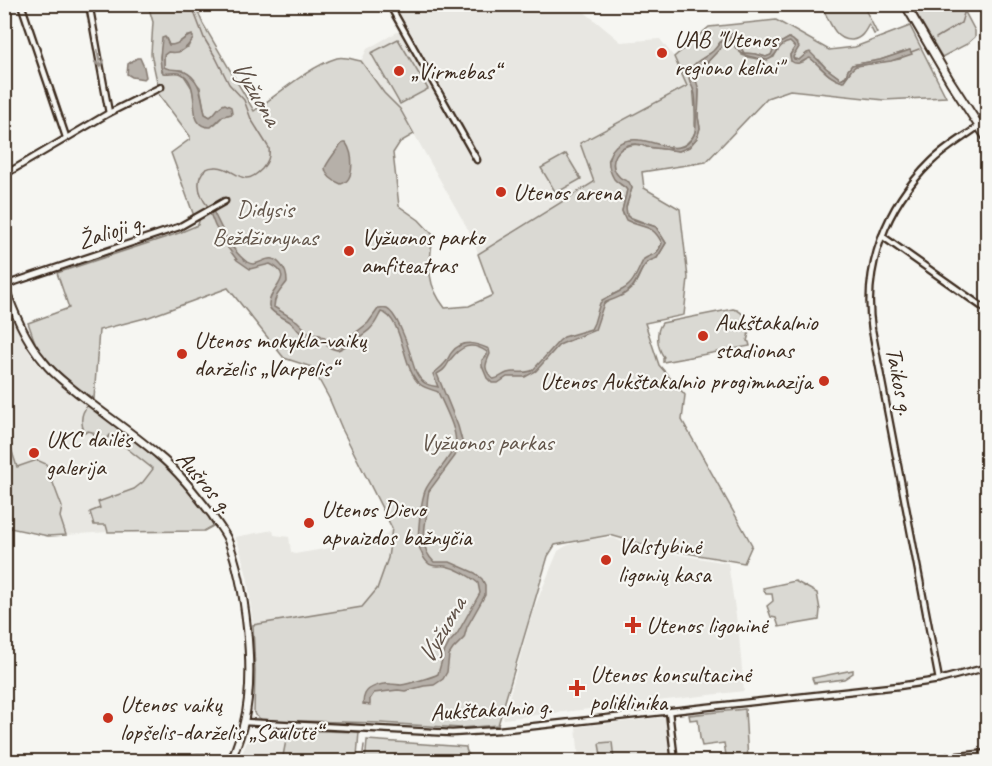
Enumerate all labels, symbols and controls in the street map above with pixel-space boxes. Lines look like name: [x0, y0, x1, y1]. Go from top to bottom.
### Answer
place label: UAB "Utenos regiono keliai": [674, 24, 788, 82]
marker: UAB "Utenos regiono keliai": [655, 46, 669, 60]
one-way arrow: [94, 48, 105, 68]
water label: Vyžuona: [224, 53, 291, 134]
place label: „Virmebas“: [411, 56, 505, 86]
marker: „Virmebas“: [392, 64, 406, 78]
place label: Utenos arena: [513, 177, 623, 207]
marker: Utenos arena: [494, 185, 508, 199]
park label: Didysis Beždžionynas: [212, 194, 321, 252]
street label: Žalioji g.: [74, 206, 148, 256]
place label: Vyžuonos parko amfiteatras: [361, 222, 487, 280]
marker: Vyžuonos parko amfiteatras: [342, 244, 356, 258]
place label: Aukštakalnio stadionas: [715, 307, 819, 365]
place label: Utenos mokykla-vaikų darželis „Varpelis“: [194, 325, 368, 383]
marker: Aukštakalnio stadionas: [696, 329, 710, 343]
street label: Taikos g.: [879, 345, 921, 418]
marker: Utenos mokykla-vaikų darželis „Varpelis“: [175, 347, 189, 361]
place label: Utenos Aukštakalnio progimnazija: [540, 366, 814, 396]
marker: Utenos Aukštakalnio progimnazija: [817, 374, 831, 388]
place label: UKC dailės galerija: [46, 424, 134, 482]
park label: Vyžuonos parkas: [421, 427, 555, 457]
street label: Aušros g.: [170, 444, 240, 520]
marker: UKC dailės galerija: [27, 446, 41, 460]
place label: Utenos Dievo apvaizdos bažnyčia: [321, 494, 473, 552]
marker: Utenos Dievo apvaizdos bažnyčia: [302, 516, 316, 530]
place label: Valstybinė ligonių kasa: [618, 531, 712, 589]
marker: Valstybinė ligonių kasa: [599, 553, 613, 567]
water label: Vyžuona: [409, 588, 475, 669]
place label: Utenos ligoninė: [646, 610, 769, 640]
marker: Utenos ligoninė: [624, 616, 642, 634]
place label: Utenos konsultacinė poliklinika: [590, 659, 753, 717]
marker: Utenos konsultacinė poliklinika: [568, 679, 586, 697]
place label: Utenos vaikų lopšelis-darželis „Saulutė“: [120, 689, 327, 747]
street label: Aukštakalnio g.: [430, 691, 553, 727]
marker: Utenos vaikų lopšelis-darželis „Saulutė“: [101, 711, 115, 725]

